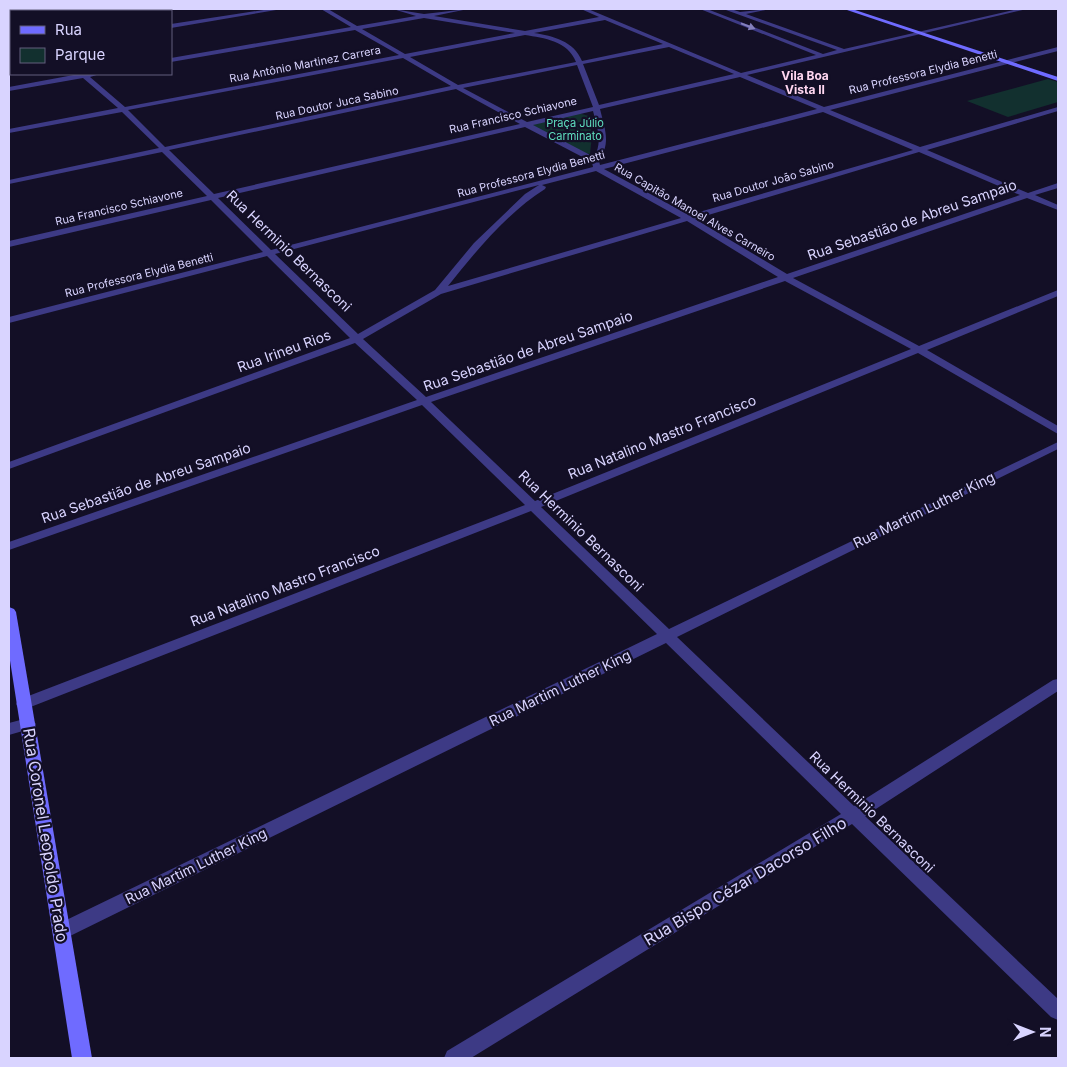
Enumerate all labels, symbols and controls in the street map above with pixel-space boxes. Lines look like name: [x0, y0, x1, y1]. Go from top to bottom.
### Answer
legend: [10, 10, 172, 75]
text: Rua: [55, 20, 82, 39]
one-way arrow: [741, 23, 756, 31]
street label: Rua Antônio Martinez Carrera: [228, 42, 382, 86]
text: Parque: [55, 45, 105, 64]
street label: Rua Professora Elydia Benetti: [847, 47, 999, 97]
district label: Vila Boa Vista II: [781, 68, 829, 97]
street label: Rua Doutor Juca Sabino: [274, 83, 400, 123]
street label: Rua Francisco Schiavone: [448, 93, 578, 137]
park label: Praça Júlio Carminato: [546, 116, 604, 143]
street label: Rua Professora Elydia Benetti: [456, 148, 606, 200]
street label: Rua Doutor João Sabino: [711, 157, 836, 205]
street label: Rua Capitão Manoel Alves Carneiro: [612, 160, 778, 264]
street label: Rua Sebastião de Abreu Sampaio: [805, 176, 1019, 263]
street label: Rua Francisco Schiavone: [54, 185, 184, 229]
street label: Rua Herminio Bernasconi: [223, 186, 355, 315]
street label: Rua Professora Elydia Benetti: [63, 250, 215, 300]
street label: Rua Sebastião de Abreu Sampaio: [421, 307, 635, 394]
street label: Rua Irineu Rios: [235, 326, 333, 375]
street label: Rua Natalino Mastro Francisco: [565, 391, 758, 482]
street label: Rua Sebastião de Abreu Sampaio: [39, 439, 253, 526]
street label: Rua Herminio Bernasconi: [515, 466, 647, 595]
street label: Rua Martim Luther King: [850, 468, 997, 551]
street label: Rua Natalino Mastro Francisco: [188, 541, 382, 630]
street label: Rua Martim Luther King: [486, 646, 633, 729]
street label: Rua Coronel Leopoldo Prado: [19, 726, 73, 944]
street label: Rua Herminio Bernasconi: [806, 747, 938, 876]
street label: Rua Bispo Cézar Dacorso Filho: [640, 812, 850, 950]
street label: Rua Martim Luther King: [122, 824, 269, 907]
north arrow: [1007, 1007, 1057, 1057]
text: N: [1037, 1027, 1054, 1037]

